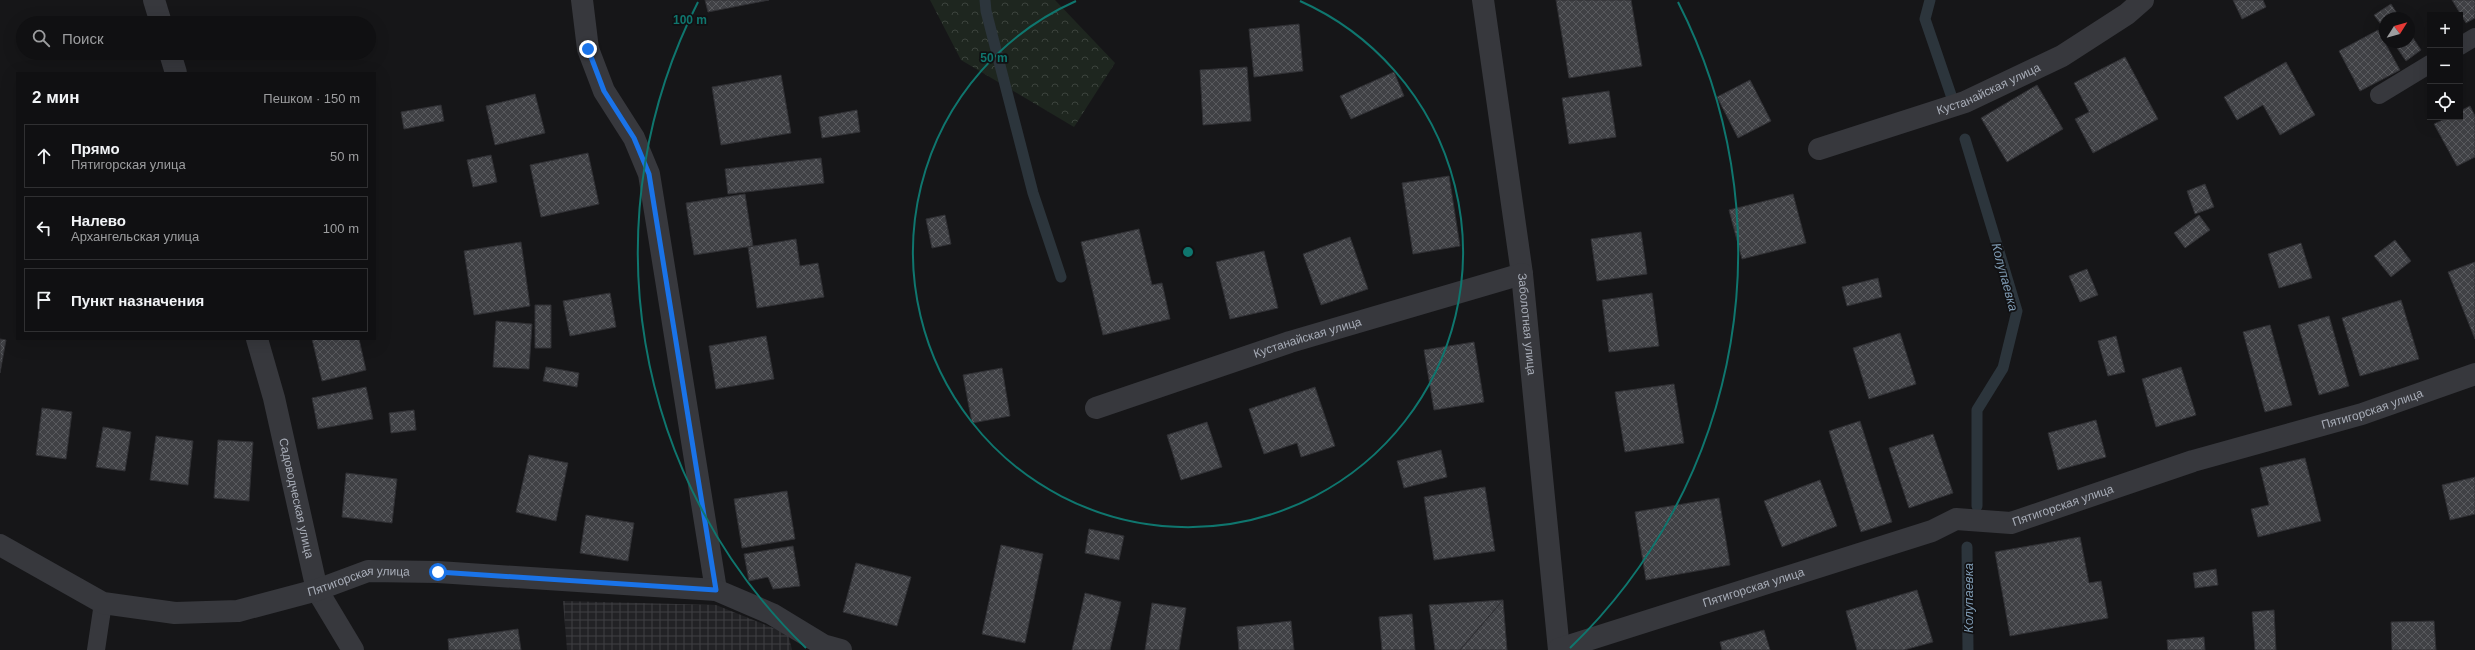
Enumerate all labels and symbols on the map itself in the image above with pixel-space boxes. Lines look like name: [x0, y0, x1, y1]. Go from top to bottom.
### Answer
north arrow: [2379, 12, 2415, 48]
text: 100 m: [673, 13, 707, 27]
route end: [579, 40, 597, 58]
text: 50 m: [980, 51, 1008, 65]
street label: Кустанайская улица: [1935, 60, 2043, 118]
water label: Колупаевка: [1989, 241, 2021, 313]
centre of rings: [1181, 245, 1195, 259]
street label: Заболотная улица: [1515, 272, 1539, 376]
street label: Кустанайская улица: [1252, 314, 1363, 361]
street label: Пятигорская улица: [2320, 386, 2425, 432]
street label: Садоводческая улица: [276, 437, 317, 560]
street label: Пятигорская улица: [2010, 482, 2116, 529]
route start: [429, 563, 447, 581]
water label: Колупаевка: [1961, 563, 1976, 633]
street label: Пятигорская улица: [306, 564, 410, 599]
street label: Пятигорская улица: [1701, 565, 1806, 610]

